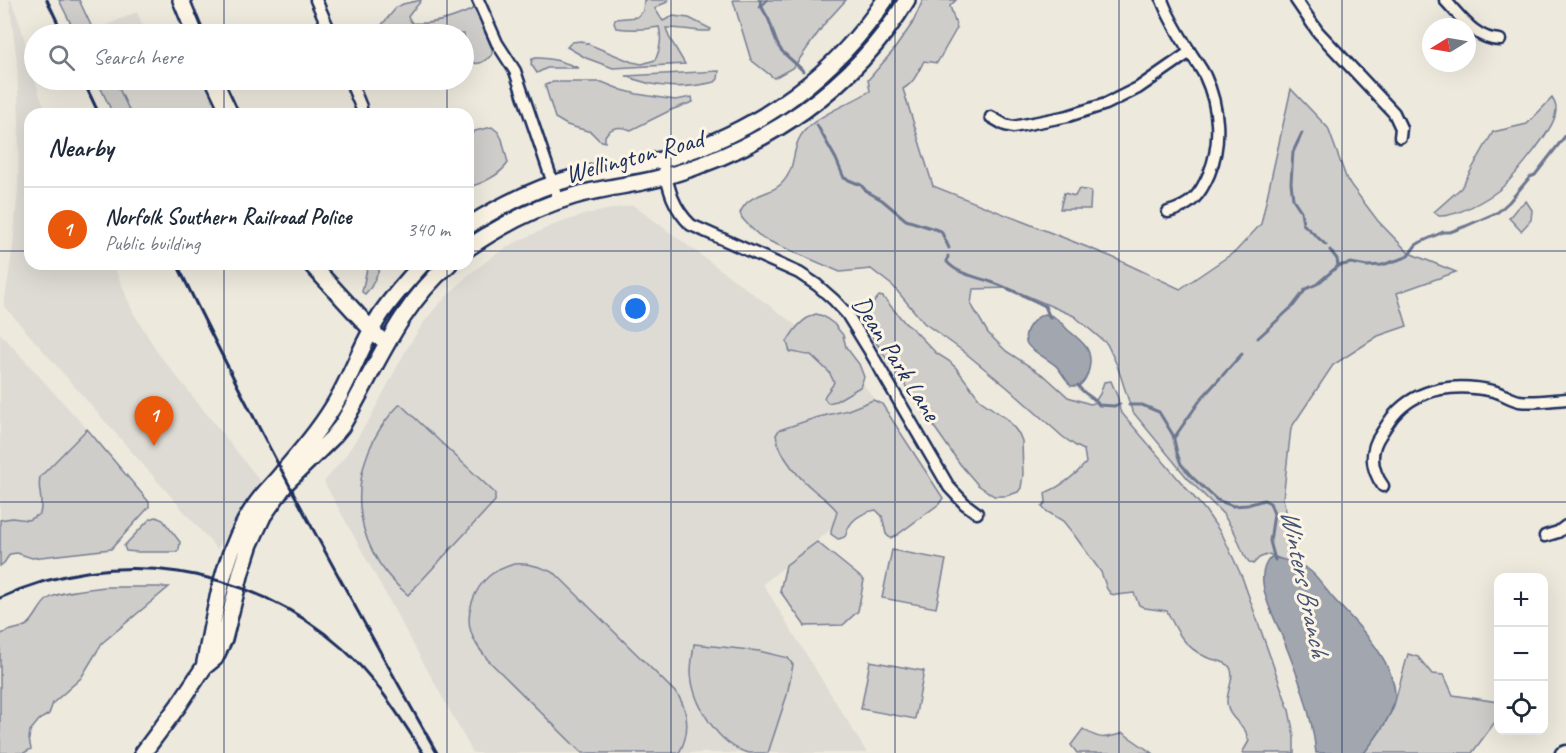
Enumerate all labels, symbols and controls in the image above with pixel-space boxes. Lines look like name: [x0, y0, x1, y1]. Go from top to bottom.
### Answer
north arrow: [1422, 18, 1476, 72]
search box: [24, 24, 474, 90]
icon: search: [45, 41, 78, 74]
text: Search here: [93, 43, 183, 71]
street label: Wellington Road: [561, 121, 710, 191]
text: Nearby: [48, 131, 113, 164]
text: Norfolk Southern Railroad Police: [105, 203, 351, 231]
text: 1: [63, 217, 72, 242]
text: 340 m: [407, 217, 450, 242]
text: Public building: [105, 231, 200, 256]
street label: Dean Park Lane: [845, 290, 949, 428]
your location: [621, 294, 650, 323]
pin: 1: [134, 396, 174, 446]
water label: Winters Branch: [1273, 506, 1338, 661]
map controls: [1494, 573, 1548, 735]
button: +: [1494, 573, 1548, 627]
button: −: [1494, 627, 1548, 681]
button: locate: [1494, 681, 1548, 735]

